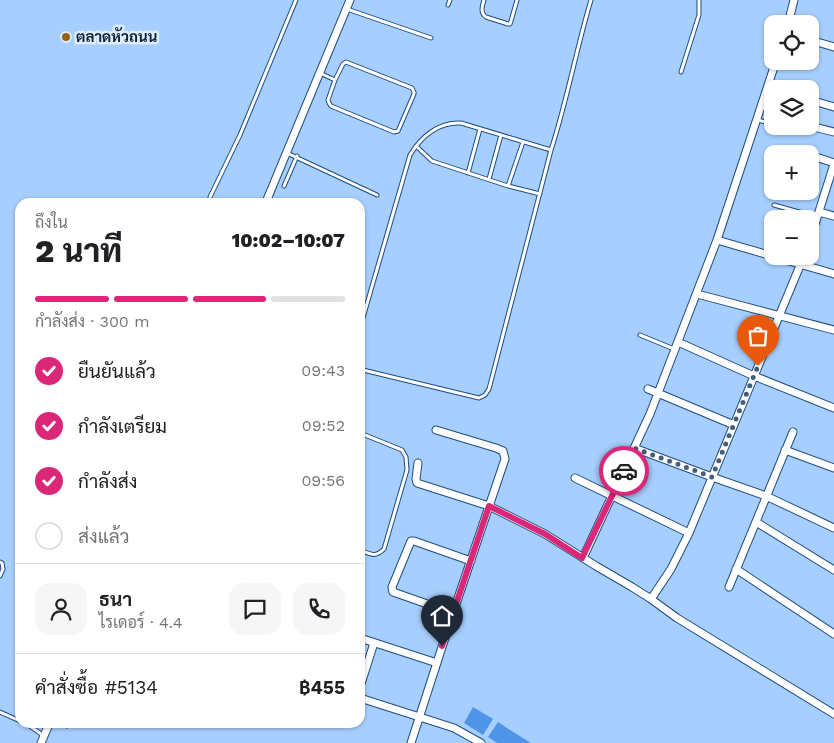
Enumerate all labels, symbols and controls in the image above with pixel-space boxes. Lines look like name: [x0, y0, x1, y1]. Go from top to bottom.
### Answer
map controls: [764, 15, 819, 265]
button: locate: [764, 15, 819, 70]
place label: ตลาดหัวถนน: [76, 27, 158, 46]
marker: ตลาดหัวถนน: [60, 31, 72, 43]
button: layers: [764, 80, 819, 135]
button: +: [764, 145, 819, 200]
button: −: [764, 210, 819, 265]
text: ถึงใน: [35, 213, 68, 232]
text: 10:02–10:07: [232, 229, 345, 252]
text: 2 นาที: [35, 232, 122, 270]
text: กำลังส่ง · 300 m: [35, 312, 150, 331]
pin: [737, 315, 779, 366]
icon: bag: [744, 322, 772, 350]
icon: check: [35, 357, 63, 385]
text: ยืนยันแล้ว: [78, 360, 156, 383]
text: 09:43: [301, 361, 345, 380]
icon: check: [35, 412, 63, 440]
text: กำลังเตรียม: [78, 415, 167, 438]
text: 09:52: [302, 416, 345, 435]
courier: [599, 446, 649, 496]
icon: car: [610, 457, 638, 485]
icon: check: [35, 467, 63, 495]
text: กำลังส่ง: [78, 470, 137, 493]
text: 09:56: [301, 471, 345, 490]
text: ส่งแล้ว: [78, 525, 129, 548]
button: person: [35, 583, 87, 635]
button: chat: [229, 583, 281, 635]
button: phone: [293, 583, 345, 635]
text: ธนา: [99, 588, 132, 611]
pin: [421, 595, 463, 646]
icon: home: [428, 602, 456, 630]
text: ไรเดอร์ · 4.4: [99, 613, 183, 632]
text: คำสั่งซื้อ #5134: [35, 676, 158, 699]
text: ฿455: [299, 676, 345, 699]

